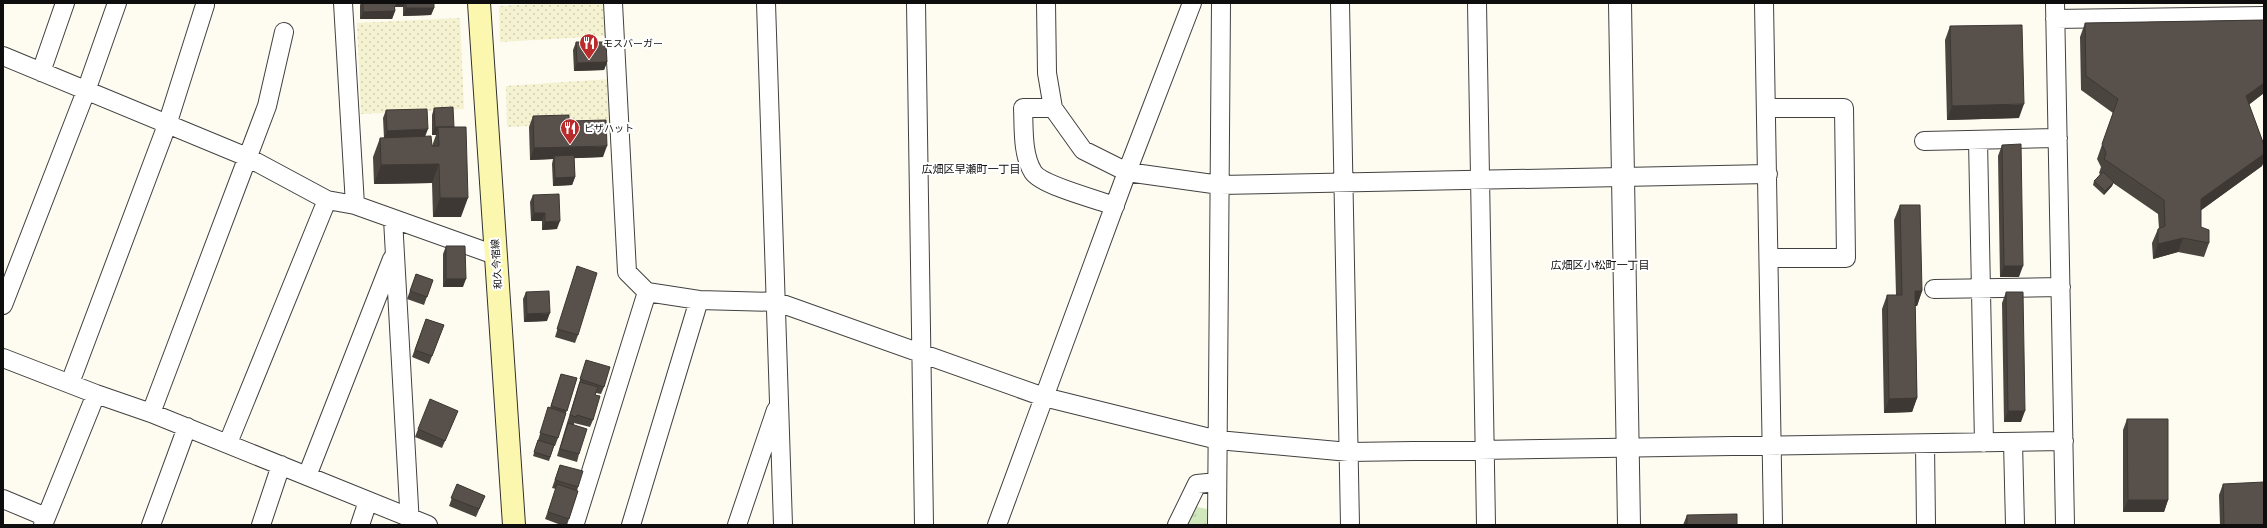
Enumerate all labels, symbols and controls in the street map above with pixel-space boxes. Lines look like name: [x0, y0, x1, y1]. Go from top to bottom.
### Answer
restaurant icon: モスバーガー: [578, 32, 600, 60]
place label: モスバーガー: [603, 36, 663, 50]
restaurant icon: ピザハット: [559, 117, 581, 145]
place label: ピザハット: [584, 121, 634, 135]
district label: 広畑区早瀬町一丁目: [922, 161, 1021, 176]
street label: 和久今宿線: [487, 239, 505, 289]
district label: 広畑区小松町一丁目: [1551, 257, 1650, 272]

